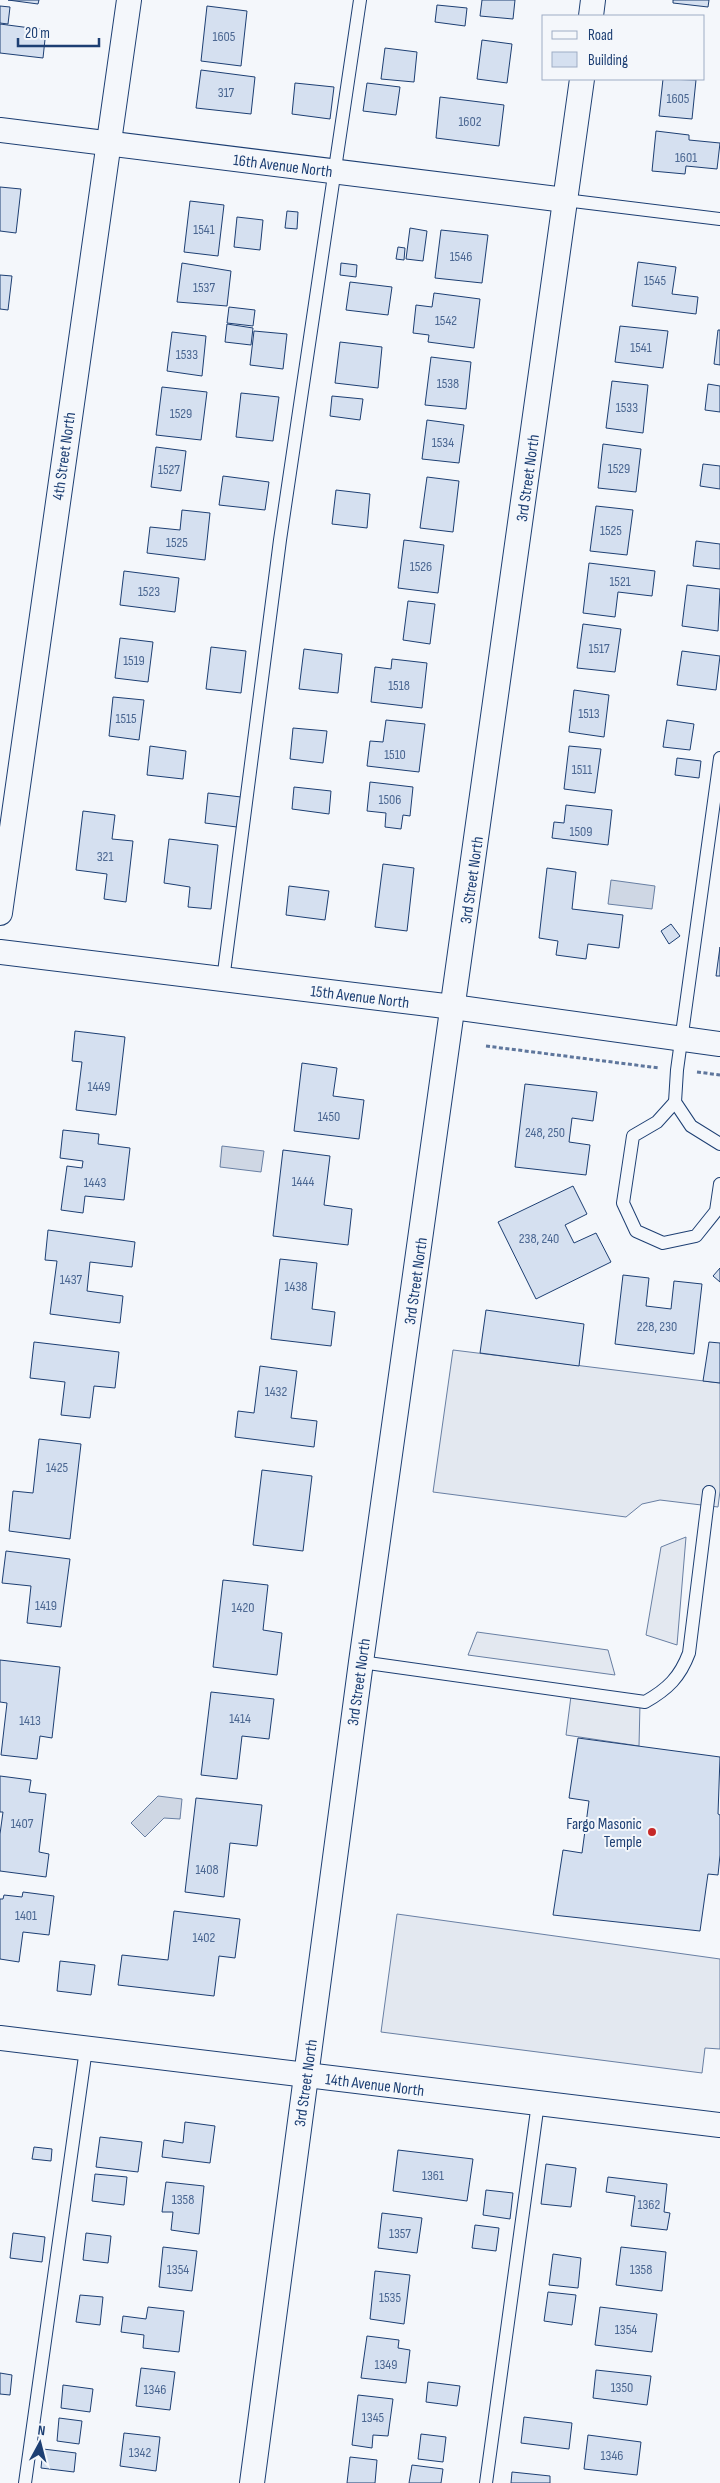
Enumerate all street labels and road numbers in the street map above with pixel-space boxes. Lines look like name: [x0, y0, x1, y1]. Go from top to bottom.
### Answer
street label: 16th Avenue North: [232, 151, 334, 182]
street label: 4th Street North: [49, 411, 80, 501]
street label: 3rd Street North: [513, 433, 544, 523]
street label: 3rd Street North: [457, 835, 488, 925]
street label: 15th Avenue North: [309, 982, 410, 1013]
street label: 3rd Street North: [401, 1236, 432, 1326]
street label: 3rd Street North: [344, 1637, 375, 1727]
street label: 3rd Street North: [291, 2038, 322, 2128]
street label: 14th Avenue North: [324, 2070, 425, 2101]

